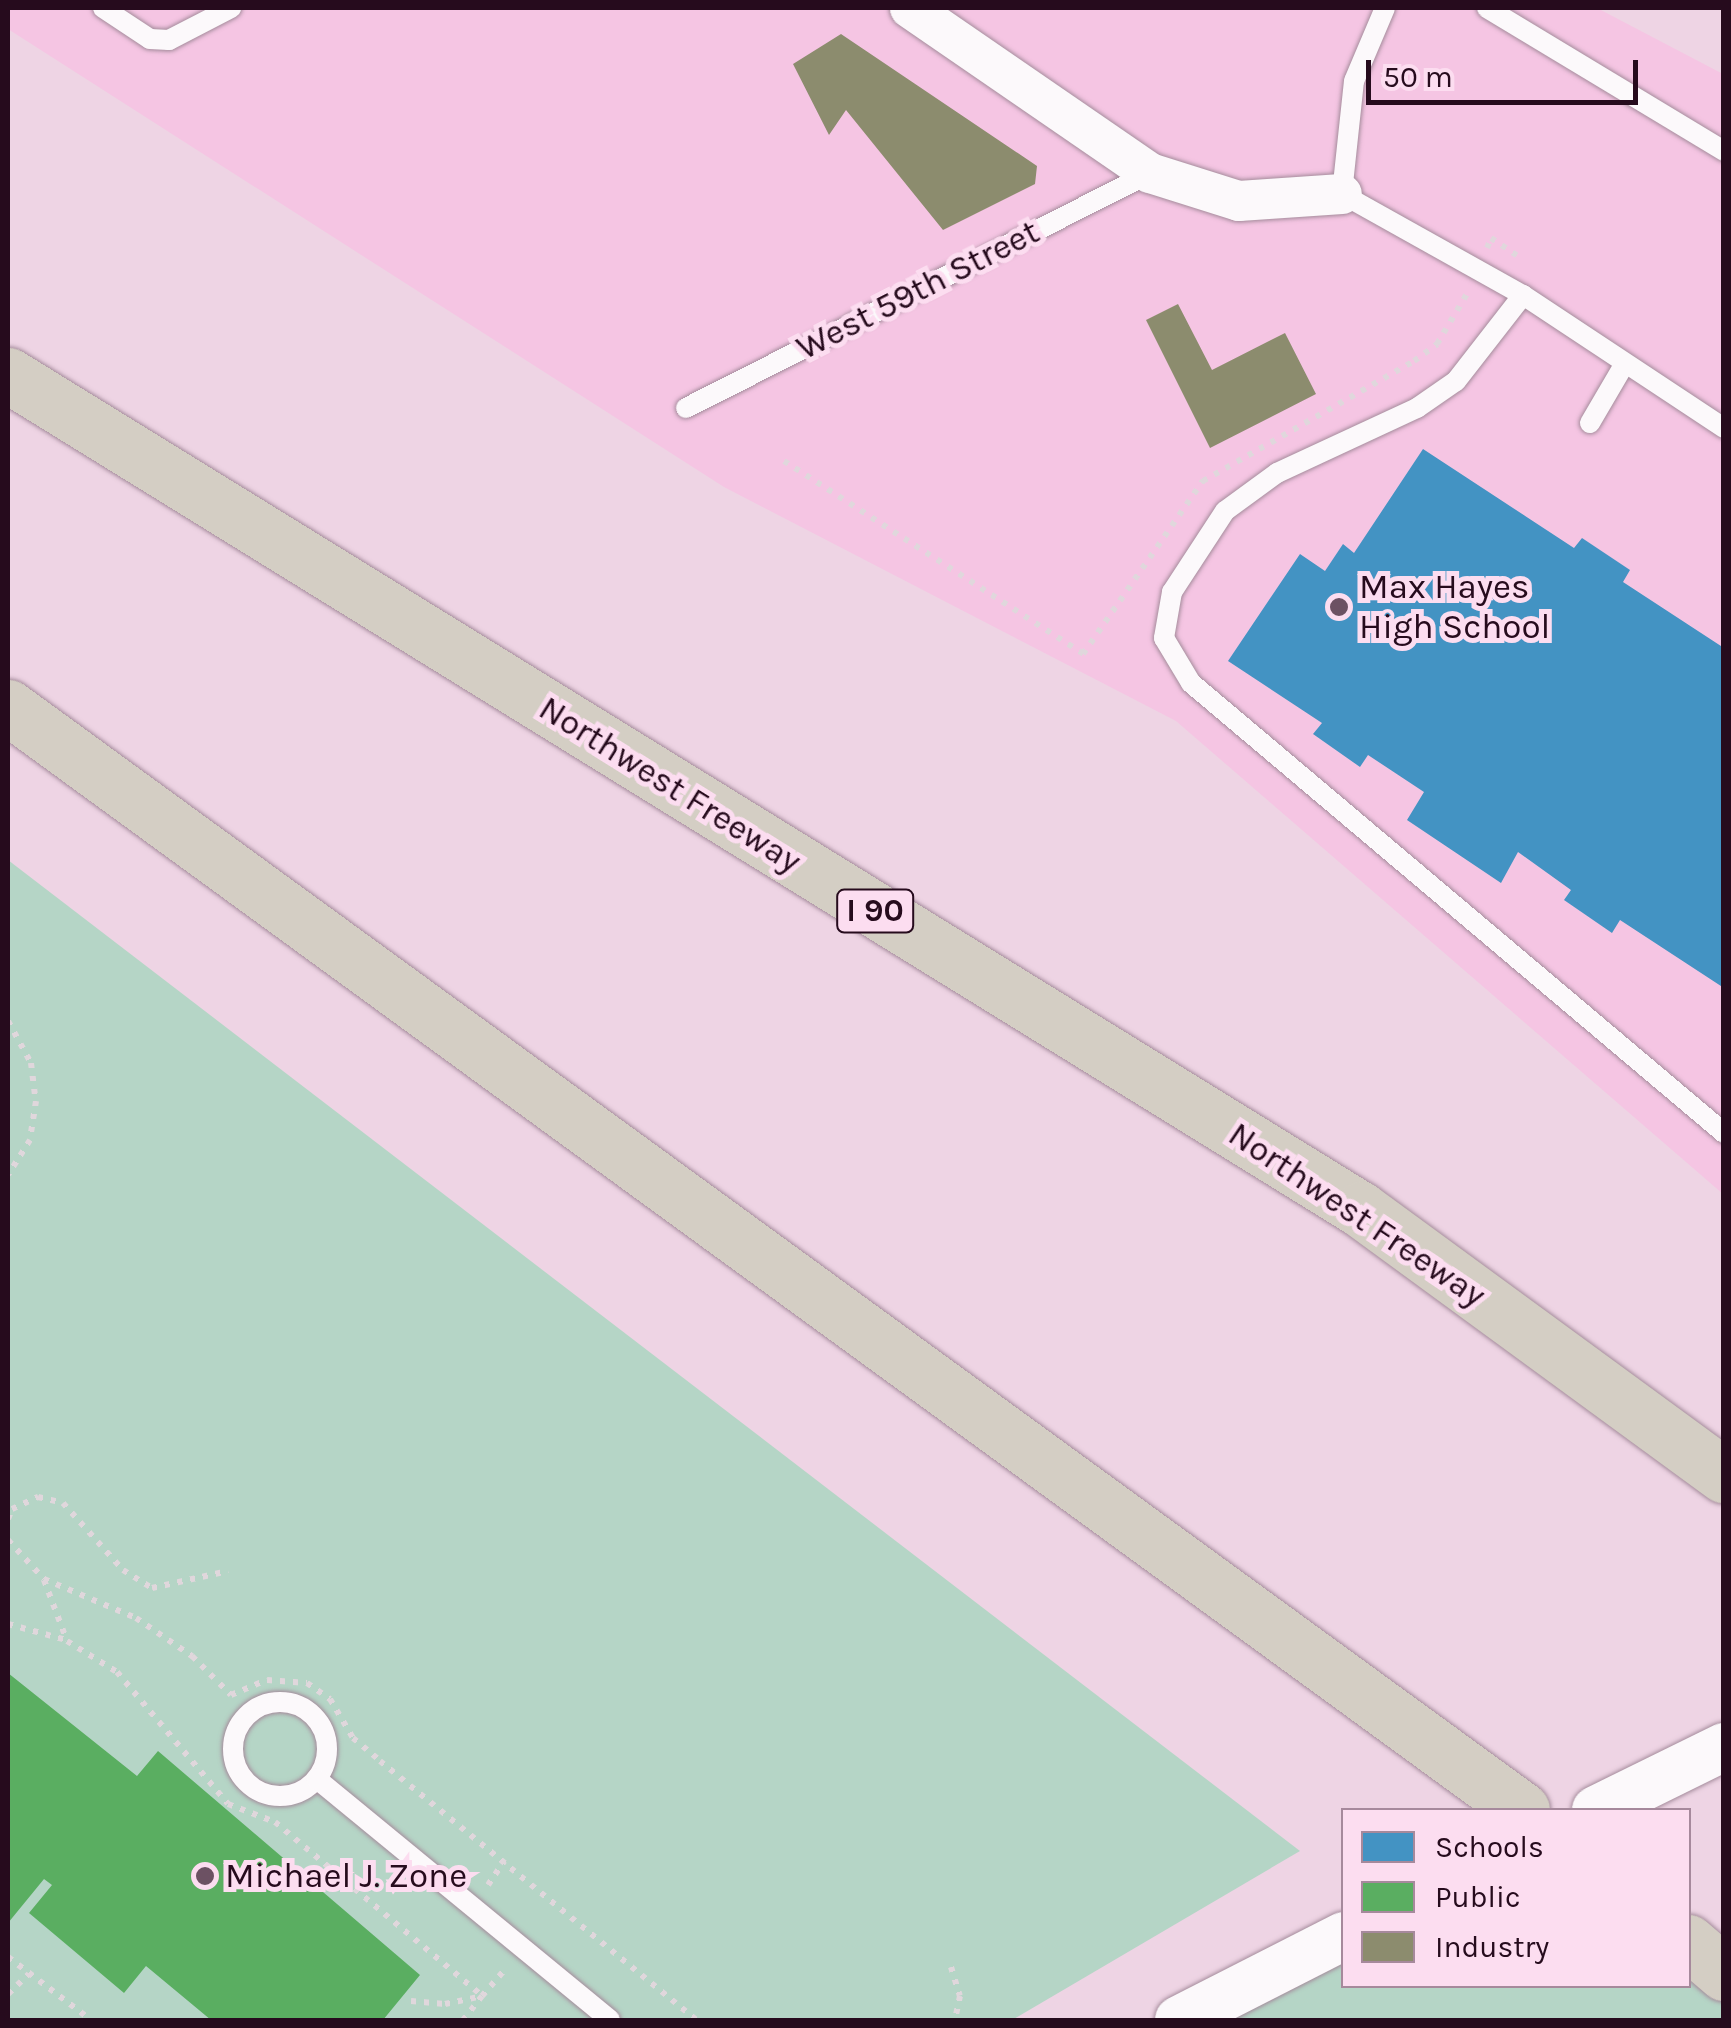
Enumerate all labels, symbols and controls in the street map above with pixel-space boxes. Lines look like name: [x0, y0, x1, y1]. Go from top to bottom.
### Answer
scale bar: [1371, 40, 1644, 102]
text: 50 m: [1383, 59, 1453, 95]
street label: West 59th Street: [790, 211, 1046, 369]
place label: Max Hayes High School: [1359, 566, 1550, 648]
marker: Max Hayes High School: [1328, 596, 1350, 618]
street label: Northwest Freeway: [531, 687, 809, 883]
road number: I 90: [835, 884, 915, 938]
street label: Northwest Freeway: [1220, 1113, 1494, 1317]
legend: [1341, 1808, 1691, 1988]
text: Schools: [1435, 1829, 1544, 1865]
place label: Michael J. Zone: [225, 1855, 467, 1897]
marker: Michael J. Zone: [194, 1865, 216, 1887]
text: Public: [1435, 1879, 1520, 1915]
text: Industry: [1435, 1929, 1549, 1965]

